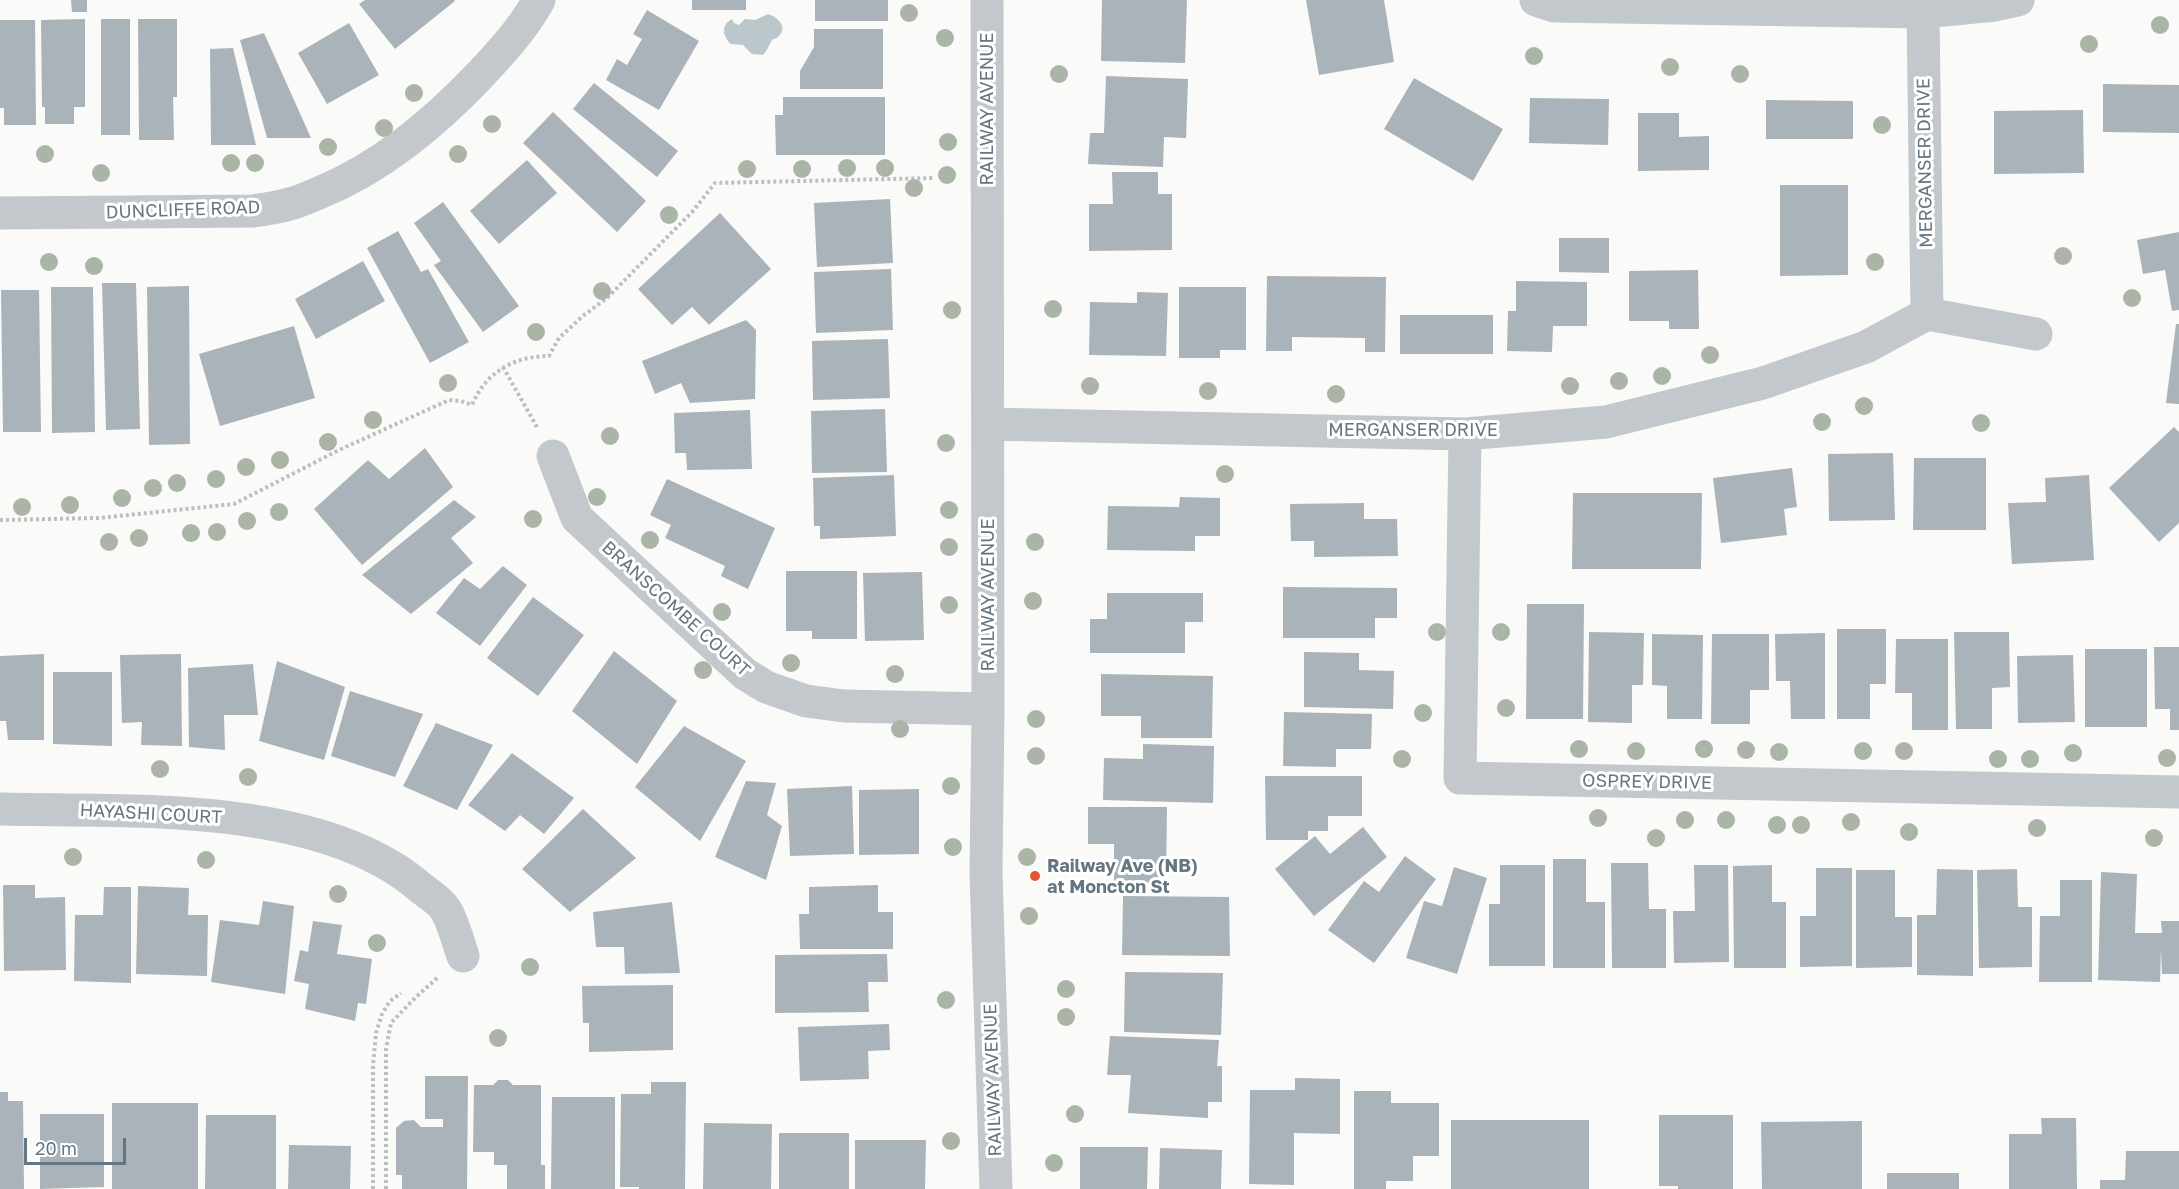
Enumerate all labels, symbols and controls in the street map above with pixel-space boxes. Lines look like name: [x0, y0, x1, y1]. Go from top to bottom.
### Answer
street label: RAILWAY AVENUE: [976, 33, 998, 185]
street label: MERGANSER DRIVE: [1913, 78, 1937, 248]
street label: DUNCLIFFE ROAD: [106, 197, 260, 223]
street label: MERGANSER DRIVE: [1328, 419, 1498, 441]
street label: RAILWAY AVENUE: [977, 519, 999, 671]
street label: BRANSCOMBE COURT: [597, 537, 755, 681]
street label: OSPREY DRIVE: [1582, 770, 1712, 794]
street label: HAYASHI COURT: [79, 799, 223, 829]
place label: Railway Ave (NB) at Moncton St: [1047, 855, 1198, 898]
marker: Railway Ave (NB) at Moncton St: [1028, 869, 1042, 883]
street label: RAILWAY AVENUE: [980, 1003, 1006, 1157]
scale bar: [27, 1126, 129, 1164]
text: 20 m: [35, 1137, 77, 1159]

